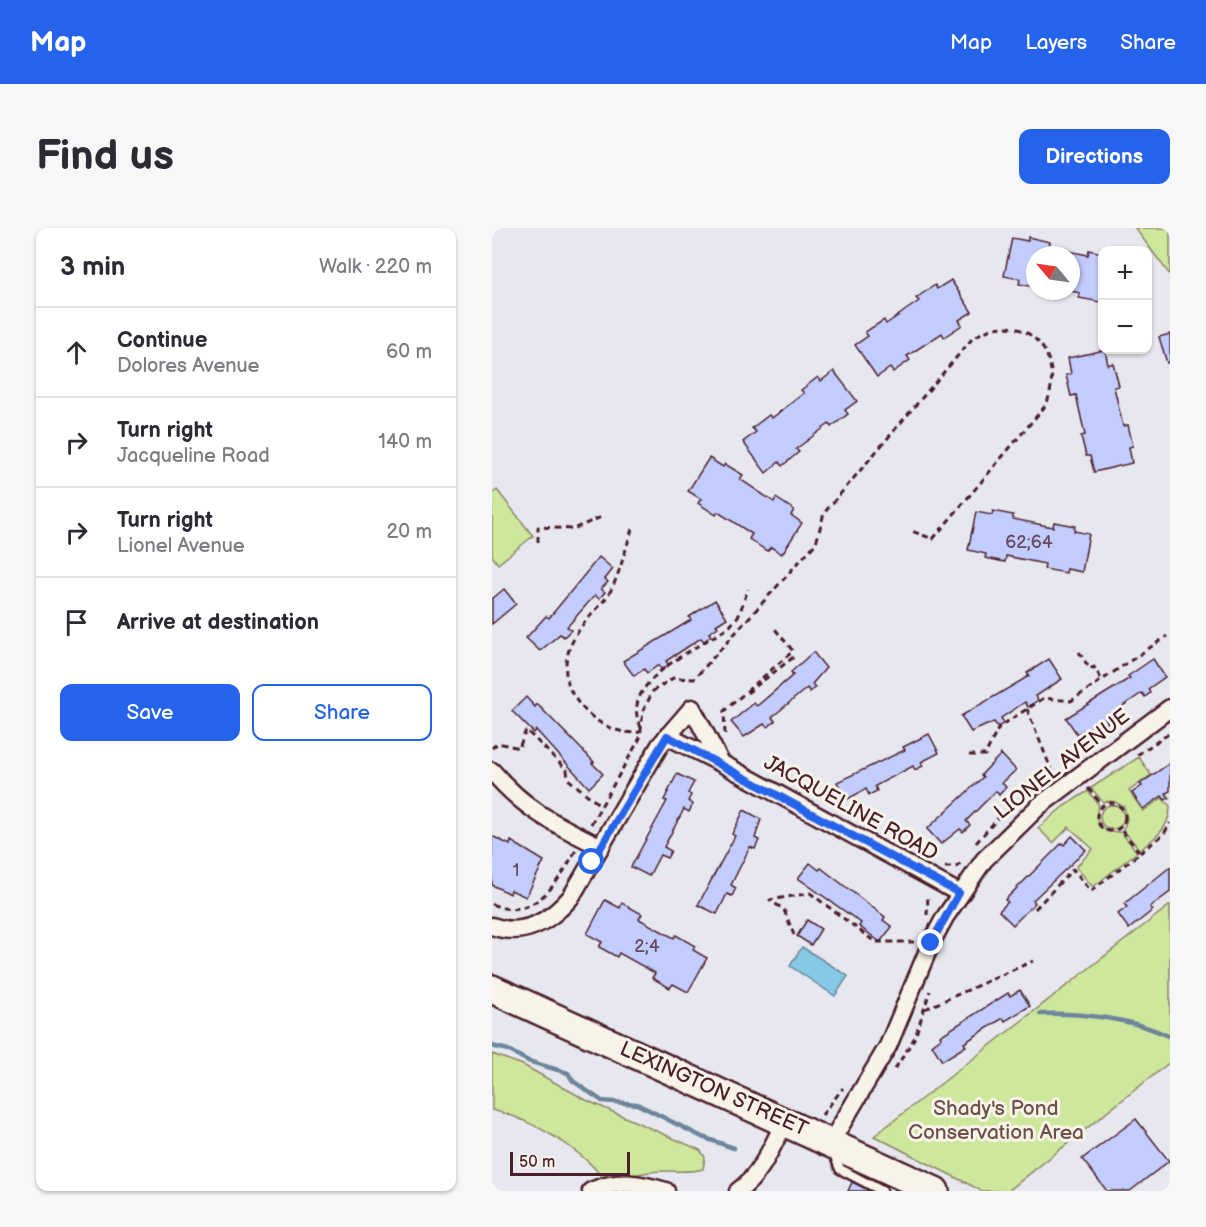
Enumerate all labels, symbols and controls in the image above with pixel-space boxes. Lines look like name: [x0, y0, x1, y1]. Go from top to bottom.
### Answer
text: Map: [30, 26, 86, 59]
text: Map: [950, 30, 992, 55]
text: Layers: [1025, 30, 1087, 55]
text: Share: [1120, 30, 1176, 55]
button: Directions: [1019, 129, 1170, 184]
text: Find us: [36, 131, 174, 182]
north arrow: [1026, 246, 1080, 300]
map controls: [1098, 246, 1152, 354]
button: +: [1098, 246, 1152, 300]
text: 3 min: [60, 252, 125, 283]
text: Walk · 220 m: [319, 255, 432, 279]
button: −: [1098, 300, 1152, 354]
text: Continue: [117, 327, 207, 354]
icon: ahead: [60, 336, 93, 369]
text: 60 m: [386, 340, 432, 364]
text: Dolores Avenue: [117, 354, 259, 378]
text: Turn right: [117, 417, 213, 444]
icon: right: [60, 426, 93, 459]
text: 140 m: [378, 430, 432, 454]
text: Jacqueline Road: [117, 444, 270, 468]
text: Turn right: [117, 507, 213, 534]
icon: right: [60, 516, 93, 549]
text: 20 m: [387, 520, 432, 544]
house number: 62;64: [1005, 532, 1053, 553]
text: Lionel Avenue: [117, 534, 245, 558]
icon: arrive: [60, 606, 93, 639]
text: Arrive at destination: [117, 609, 319, 636]
button: Save: [60, 684, 240, 741]
button: Share: [252, 684, 432, 741]
street label: LIONEL AVENUE: [989, 703, 1135, 825]
street label: JACQUELINE ROAD: [760, 750, 942, 866]
route start: [578, 848, 604, 874]
house number: 1: [513, 860, 519, 881]
route end: [917, 929, 943, 955]
house number: 2;4: [634, 936, 660, 957]
street label: LEXINGTON STREET: [616, 1036, 812, 1142]
park label: Shady's Pond Conservation Area: [908, 1096, 1084, 1145]
scale bar: [510, 1149, 630, 1176]
text: 50 m: [519, 1153, 555, 1172]

